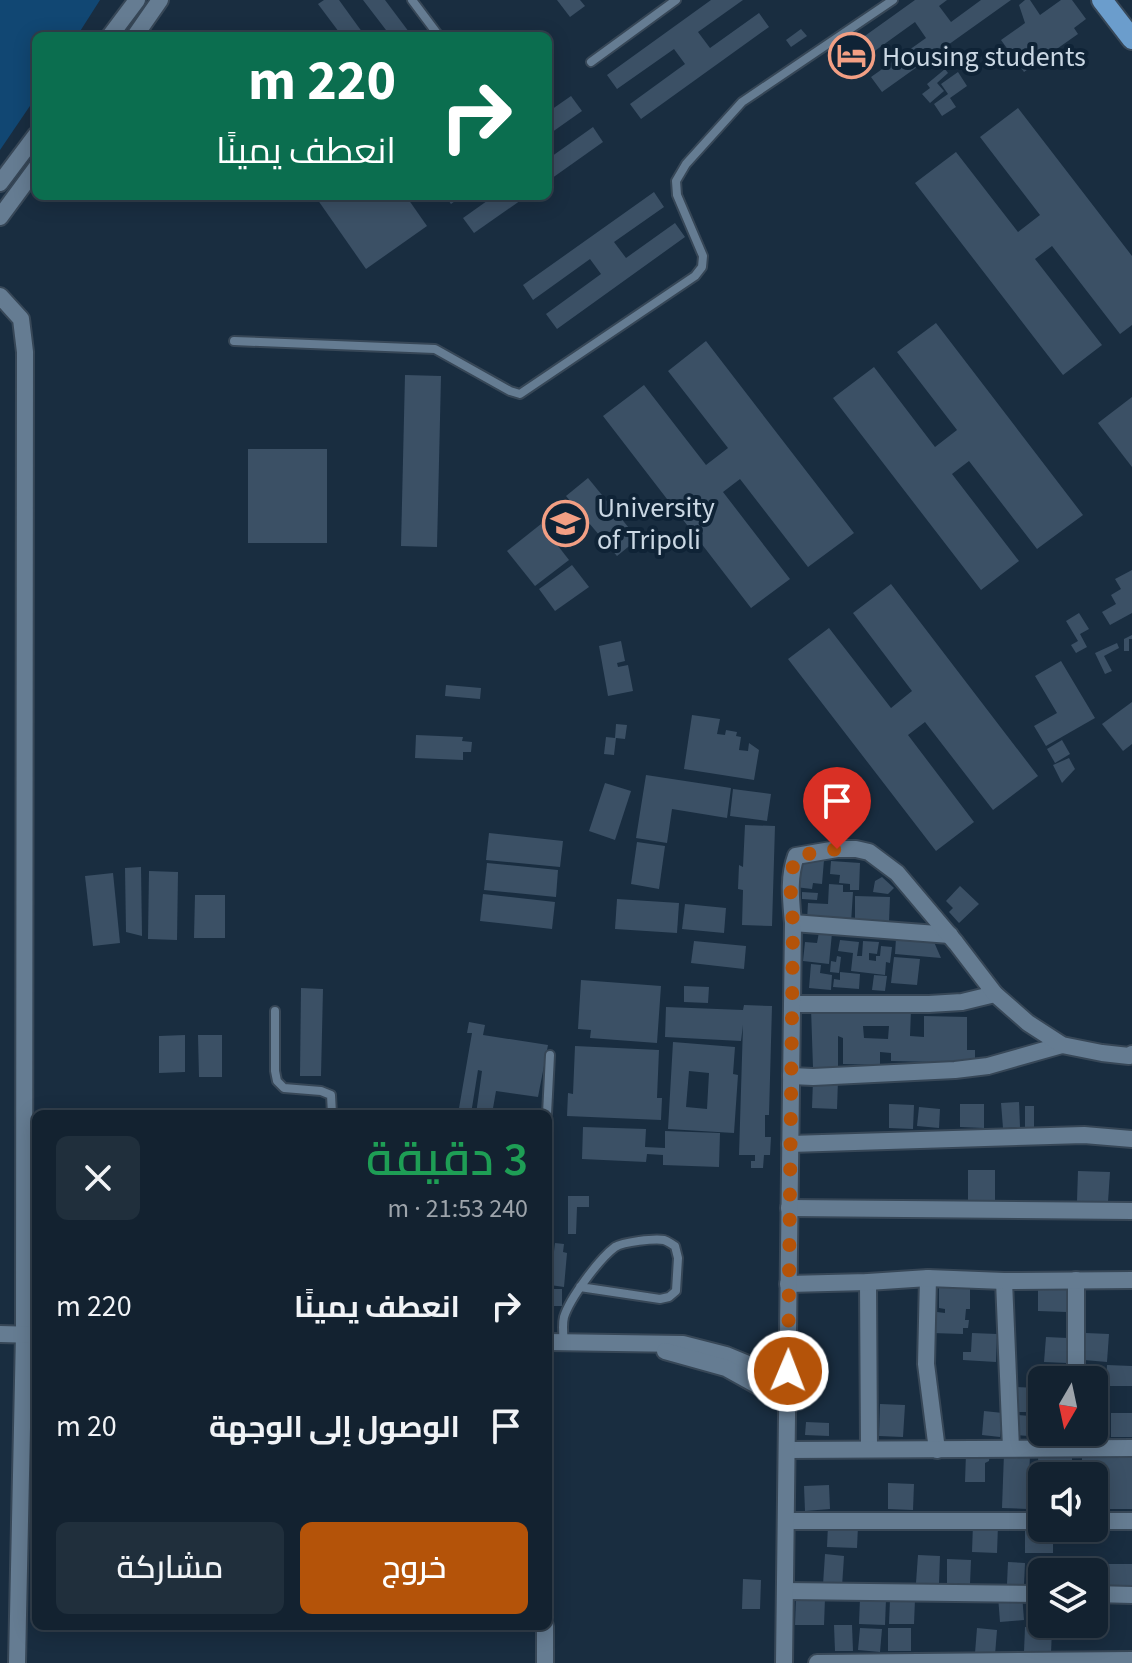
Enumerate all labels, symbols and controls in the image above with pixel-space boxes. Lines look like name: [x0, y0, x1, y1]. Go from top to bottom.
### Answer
hotel icon: Housing students: [827, 32, 875, 80]
place label: Housing students: [882, 37, 1086, 77]
text: 220 m: [248, 42, 396, 121]
icon: right: [424, 64, 528, 168]
text: انعطف يمينًا: [216, 126, 396, 177]
place label: University of Tripoli: [597, 488, 715, 560]
school or university icon: University of Tripoli: [542, 499, 590, 547]
pin: [803, 767, 871, 849]
icon: arrive: [815, 779, 859, 823]
text: 3 دقيقة: [366, 1126, 528, 1194]
button: close: [56, 1136, 140, 1220]
text: 240 m · 21:53: [387, 1190, 528, 1227]
icon: right: [484, 1284, 528, 1328]
text: 220 m: [56, 1285, 132, 1328]
text: انعطف يمينًا: [294, 1286, 460, 1329]
position arrow: [746, 1329, 830, 1413]
north arrow: [1028, 1366, 1108, 1446]
map controls: [1028, 1366, 1108, 1638]
icon: arrive: [484, 1404, 528, 1448]
text: 20 m: [56, 1405, 117, 1448]
text: الوصول إلى الوجهة: [209, 1406, 460, 1449]
button: sound: [1028, 1462, 1108, 1542]
button: مشاركة: [56, 1522, 284, 1614]
button: خروج: [300, 1522, 528, 1614]
button: layers: [1028, 1558, 1108, 1638]

